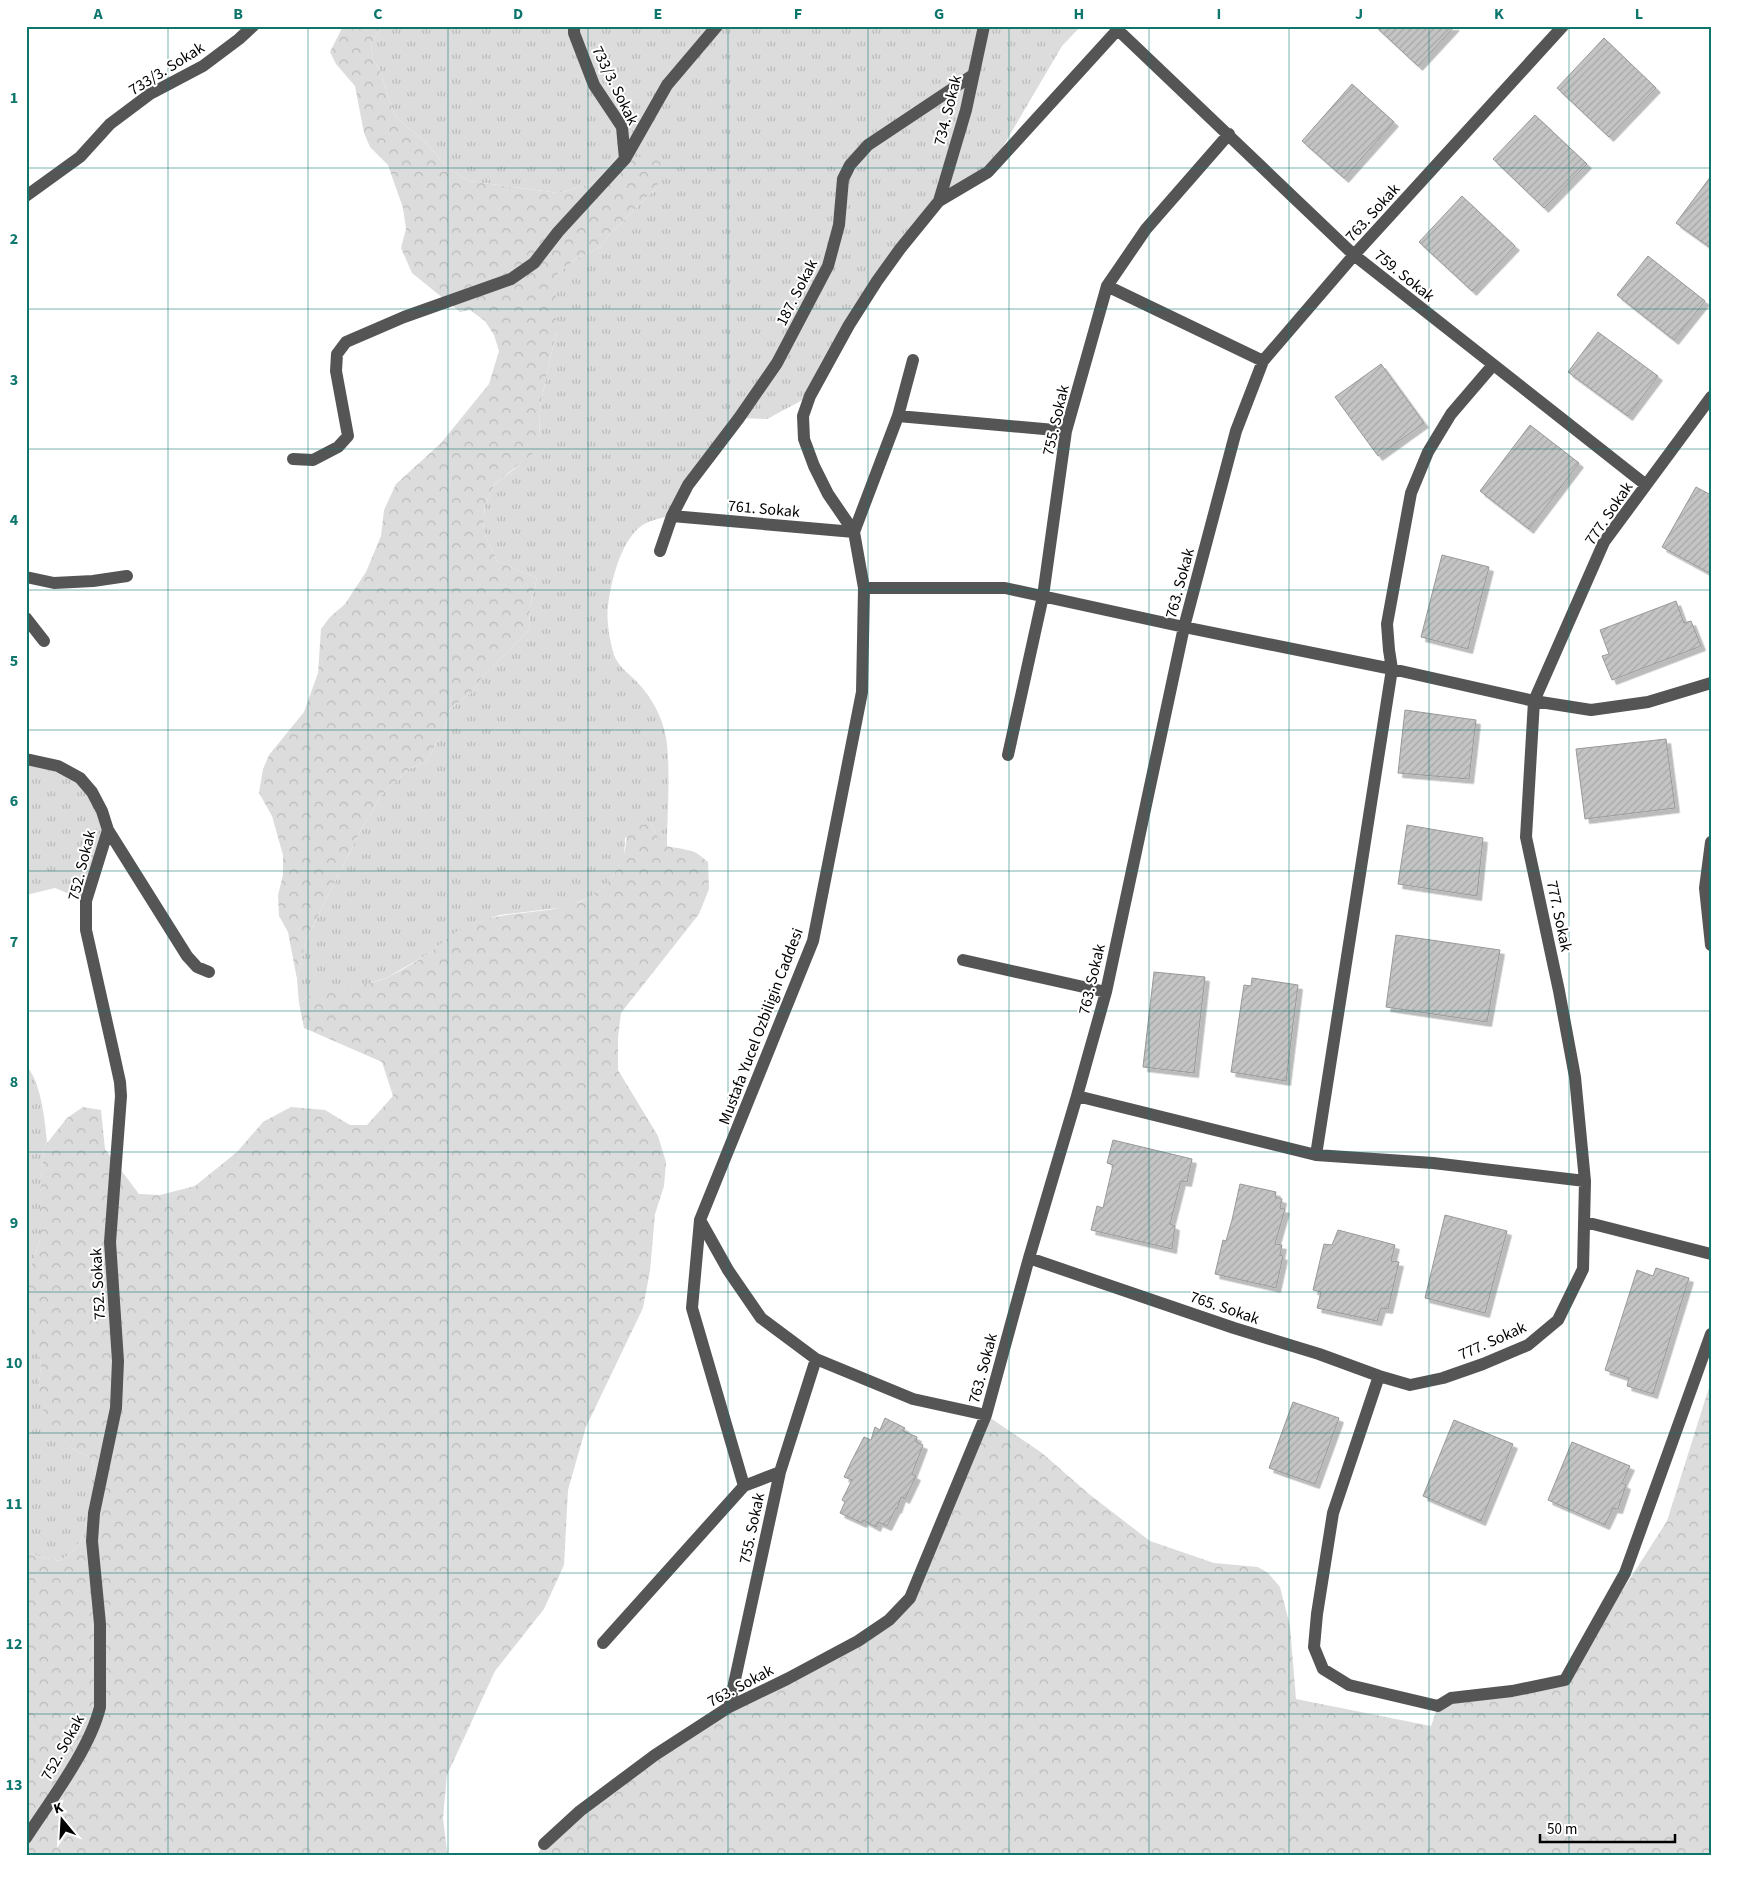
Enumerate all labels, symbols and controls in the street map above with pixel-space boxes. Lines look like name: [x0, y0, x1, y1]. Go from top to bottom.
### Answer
text: A: [92, 3, 103, 25]
text: B: [233, 3, 243, 25]
text: C: [373, 3, 383, 25]
text: D: [513, 3, 523, 25]
text: E: [654, 3, 662, 25]
text: F: [794, 3, 802, 25]
text: G: [934, 3, 944, 25]
text: H: [1074, 3, 1084, 25]
text: I: [1217, 3, 1221, 25]
text: J: [1355, 3, 1363, 25]
text: K: [1494, 3, 1504, 25]
text: L: [1635, 3, 1643, 25]
street label: 733/3. Sokak: [124, 37, 209, 101]
street label: 733/3. Sokak: [586, 42, 644, 129]
street label: 734. Sokak: [929, 73, 967, 148]
text: 1: [10, 87, 18, 109]
street label: 763. Sokak: [1340, 179, 1405, 247]
text: 2: [10, 228, 18, 250]
street label: 759. Sokak: [1369, 245, 1439, 307]
street label: 187. Sokak: [771, 255, 823, 330]
text: 3: [10, 369, 18, 391]
street label: 755. Sokak: [1037, 383, 1075, 458]
street label: 777. Sokak: [1580, 478, 1638, 550]
street label: 761. Sokak: [727, 495, 801, 523]
text: 4: [10, 509, 19, 531]
street label: 763. Sokak: [1160, 546, 1200, 621]
text: 5: [10, 650, 18, 672]
text: 6: [10, 790, 18, 812]
street label: 752. Sokak: [63, 828, 101, 903]
street label: 777. Sokak: [1541, 879, 1577, 954]
street label: Mustafa Yucel Ozbiligin Caddesi: [713, 925, 809, 1128]
text: 7: [10, 931, 18, 953]
street label: 763. Sokak: [1073, 942, 1111, 1017]
text: 8: [10, 1071, 18, 1093]
text: 9: [10, 1212, 18, 1234]
street label: 752. Sokak: [85, 1247, 111, 1320]
street label: 765. Sokak: [1187, 1286, 1262, 1330]
street label: 777. Sokak: [1455, 1316, 1530, 1366]
street label: 763. Sokak: [963, 1331, 1003, 1406]
text: 10: [6, 1352, 22, 1374]
street label: 755. Sokak: [734, 1491, 770, 1566]
text: 11: [6, 1493, 22, 1515]
text: 12: [6, 1633, 22, 1655]
street label: 763. Sokak: [704, 1659, 777, 1713]
street label: 752. Sokak: [36, 1711, 90, 1784]
text: 13: [6, 1774, 22, 1796]
north arrow: [38, 1794, 88, 1844]
text: K: [51, 1798, 66, 1819]
scale bar: [1540, 1812, 1674, 1844]
text: 50 m: [1547, 1819, 1577, 1840]

